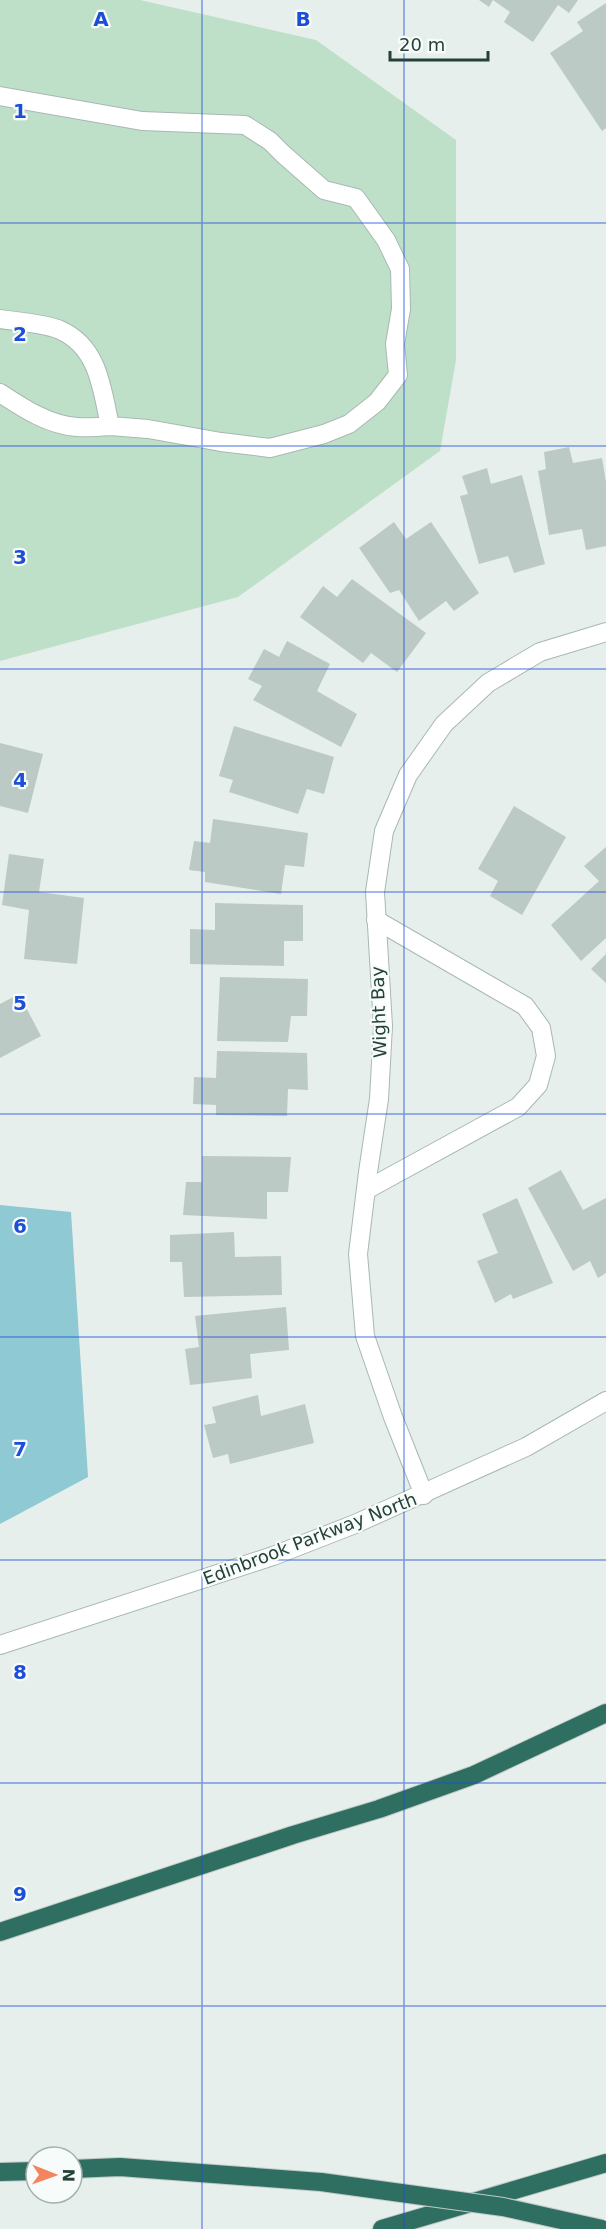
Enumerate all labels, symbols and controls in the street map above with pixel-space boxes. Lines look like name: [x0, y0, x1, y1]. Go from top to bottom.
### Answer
text: A: [93, 7, 109, 31]
text: B: [295, 7, 311, 31]
scale bar: [390, 24, 488, 62]
text: 20 m: [399, 34, 445, 55]
text: 1: [13, 99, 27, 123]
text: 2: [13, 322, 27, 346]
text: 3: [13, 545, 27, 569]
text: 4: [13, 768, 27, 792]
street label: Wight Bay: [366, 965, 391, 1058]
text: 5: [13, 991, 27, 1015]
text: 6: [13, 1214, 27, 1238]
text: 7: [13, 1437, 27, 1461]
street label: Edinbrook Parkway North: [200, 1488, 420, 1589]
text: 8: [13, 1660, 27, 1684]
text: 9: [13, 1882, 27, 1906]
north arrow: [24, 2145, 84, 2205]
text: N: [59, 2168, 78, 2182]

